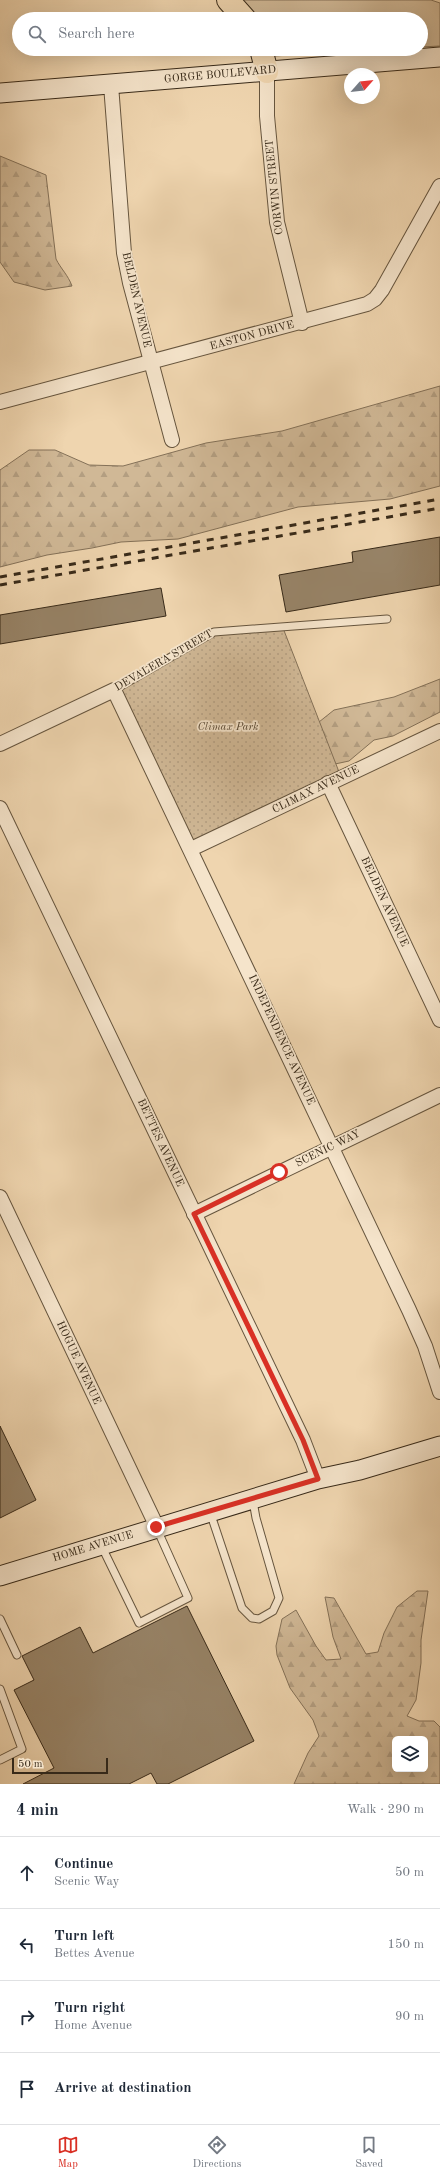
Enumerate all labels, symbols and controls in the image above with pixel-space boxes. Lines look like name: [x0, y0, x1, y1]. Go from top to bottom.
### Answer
search box: [12, 12, 428, 56]
icon: search: [26, 23, 48, 45]
text: Search here: [58, 27, 135, 42]
street label: GORGE BOULEVARD: [164, 65, 277, 85]
north arrow: [344, 68, 380, 104]
street label: CORWIN STREET: [264, 138, 285, 235]
street label: BELDEN AVENUE: [120, 251, 152, 349]
street label: EASTON DRIVE: [209, 319, 295, 353]
street label: DEVALERA STREET: [113, 628, 215, 694]
park label: Climax Park: [197, 722, 259, 733]
street label: CLIMAX AVENUE: [271, 764, 361, 816]
street label: BELDEN AVENUE: [358, 855, 410, 949]
street label: INDEPENDENCE AVENUE: [246, 973, 316, 1107]
street label: BETTES AVENUE: [135, 1097, 185, 1189]
street label: SCENIC WAY: [294, 1129, 362, 1169]
route start: [270, 1163, 288, 1181]
street label: HOGUE AVENUE: [54, 1320, 102, 1406]
route end: [147, 1518, 165, 1536]
street label: HOME AVENUE: [51, 1530, 135, 1564]
map controls: [392, 1736, 428, 1772]
button: layers: [392, 1736, 428, 1772]
scale bar: [12, 1756, 108, 1775]
text: 50 m: [18, 1759, 43, 1770]
text: 4 min: [16, 1802, 59, 1819]
text: Walk · 290 m: [347, 1803, 424, 1816]
text: Continue: [54, 1857, 113, 1872]
icon: ahead: [16, 1862, 38, 1884]
text: 50 m: [395, 1866, 424, 1879]
text: Scenic Way: [54, 1875, 120, 1888]
text: Turn left: [54, 1929, 114, 1944]
icon: left: [16, 1934, 38, 1956]
text: 150 m: [387, 1938, 424, 1951]
text: Bettes Avenue: [54, 1947, 135, 1960]
text: Turn right: [54, 2001, 125, 2016]
icon: right: [16, 2006, 38, 2028]
text: 90 m: [395, 2010, 424, 2023]
text: Home Avenue: [54, 2019, 132, 2032]
icon: arrive: [16, 2078, 38, 2100]
text: Arrive at destination: [54, 2081, 192, 2096]
tab: Map: [57, 2134, 79, 2172]
tab: Directions: [193, 2134, 241, 2172]
tab: Saved: [355, 2134, 383, 2172]

